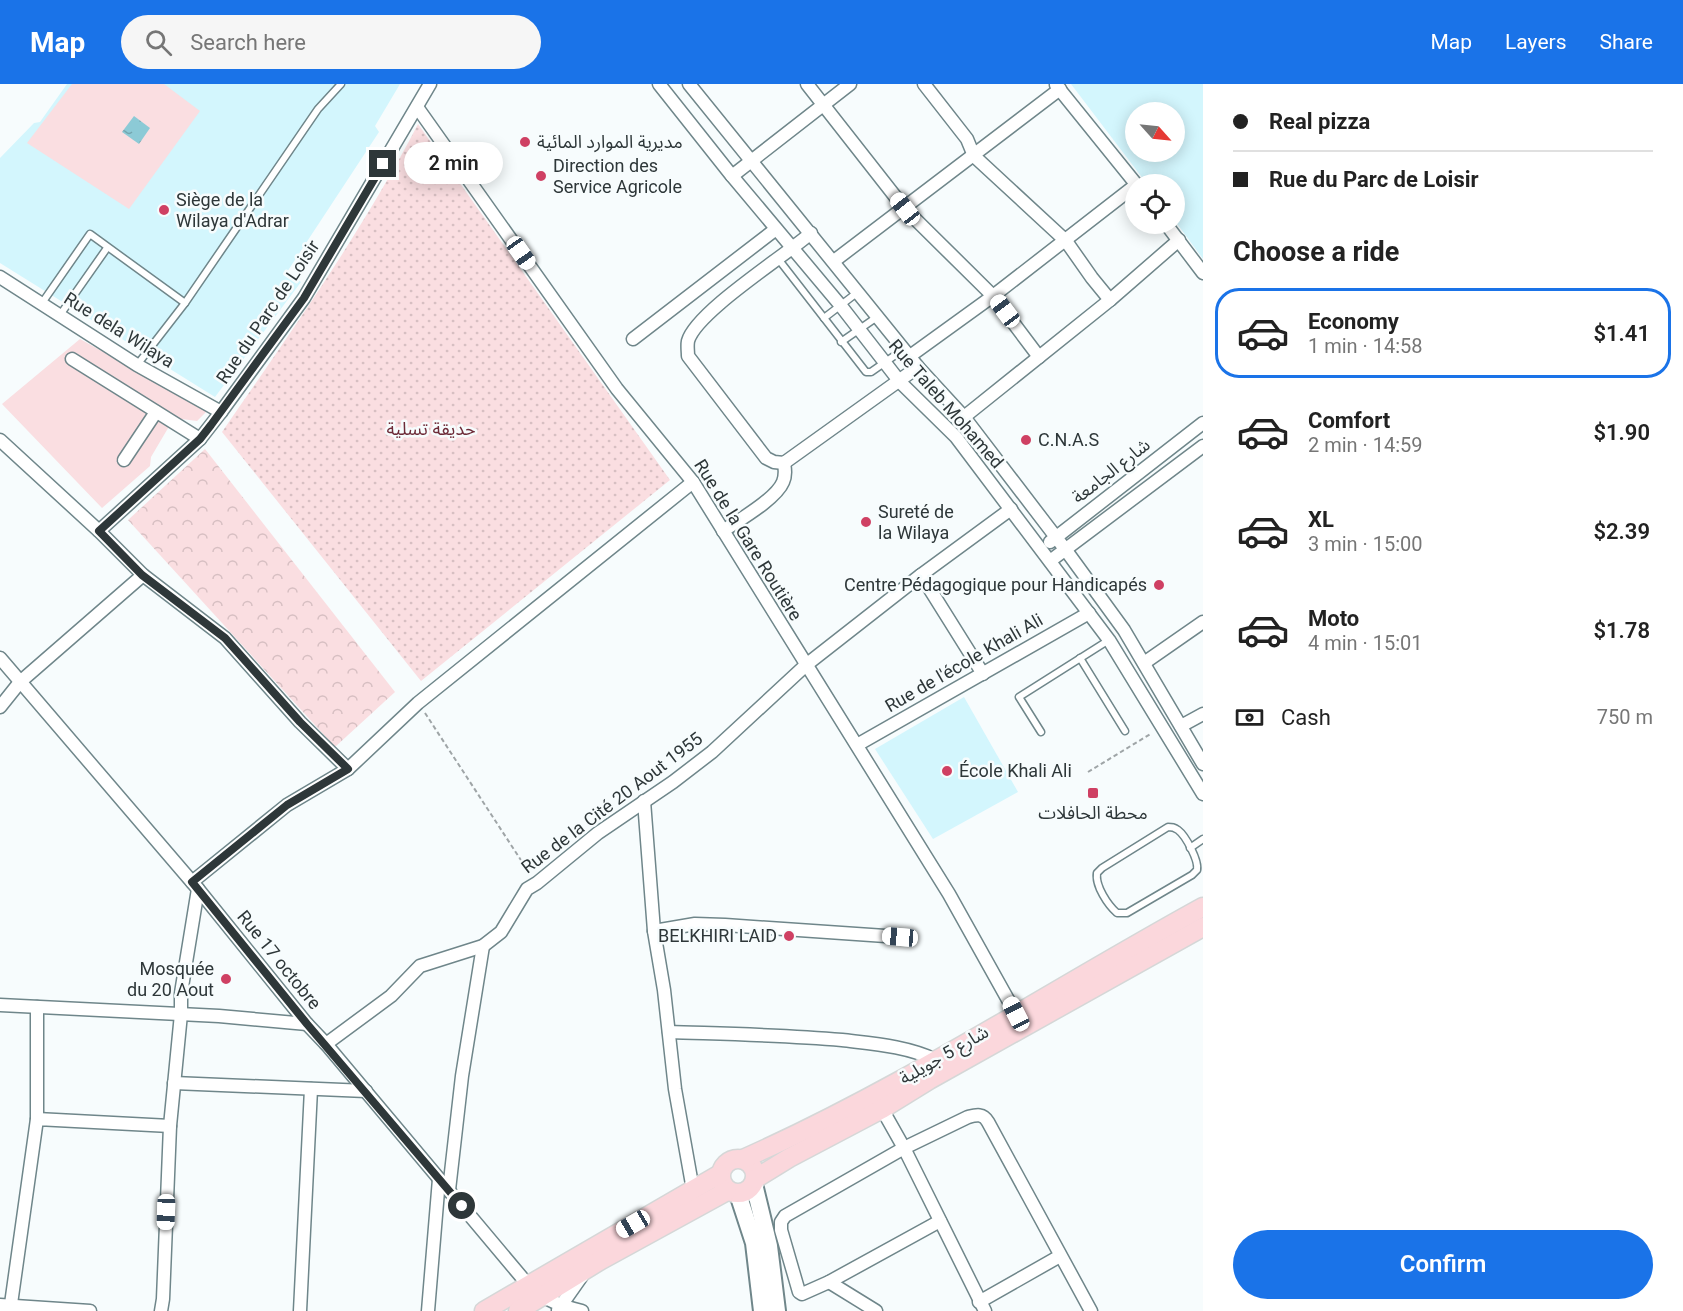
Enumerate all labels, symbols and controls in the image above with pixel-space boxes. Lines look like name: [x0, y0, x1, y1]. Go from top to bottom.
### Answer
search box: [121, 15, 541, 69]
text: Map: [30, 26, 85, 59]
icon: search: [142, 26, 175, 59]
text: Search here: [190, 30, 306, 55]
text: Map: [1430, 30, 1472, 54]
text: Layers: [1505, 30, 1566, 54]
text: Share: [1599, 30, 1653, 54]
north arrow: [1125, 102, 1185, 162]
map controls: [1125, 102, 1185, 234]
text: Real pizza: [1269, 109, 1370, 134]
place label: مديرية الموارد المائية: [537, 131, 683, 153]
marker: مديرية الموارد المائية: [518, 135, 532, 149]
callout: 2 min: [404, 143, 503, 185]
route end: [369, 150, 396, 177]
text: 2 min: [428, 151, 479, 175]
place label: Direction des Service Agricole: [553, 155, 682, 197]
text: Rue du Parc de Loisir: [1269, 167, 1479, 192]
marker: Direction des Service Agricole: [534, 169, 548, 183]
button: locate: [1125, 174, 1185, 234]
place label: Siège de la Wilaya d'Adrar: [176, 189, 289, 231]
car: [887, 189, 923, 229]
marker: Siège de la Wilaya d'Adrar: [157, 203, 171, 217]
car: [503, 233, 539, 273]
street label: Rue du Parc de Loisir: [212, 236, 323, 388]
text: Choose a ride: [1233, 236, 1399, 268]
street label: Rue dela Wilaya: [60, 287, 178, 372]
car: [987, 291, 1023, 331]
icon: car: [1236, 306, 1290, 360]
text: Economy: [1308, 309, 1399, 334]
text: $1.41: [1593, 321, 1650, 346]
text: 1 min · 14:58: [1308, 334, 1423, 358]
street label: Rue Taleb Mohamed: [885, 335, 1008, 472]
icon: car: [1236, 405, 1290, 459]
text: Comfort: [1308, 408, 1390, 433]
park label: حديقة تسلية: [386, 418, 476, 439]
text: $1.90: [1593, 420, 1650, 445]
place label: C.N.A.S: [1038, 429, 1100, 450]
marker: C.N.A.S: [1019, 433, 1033, 447]
text: 2 min · 14:59: [1308, 433, 1423, 457]
street label: شارع الجامعة: [1068, 434, 1156, 511]
street label: Rue de la Gare Routière: [690, 455, 807, 624]
place label: Sureté de la Wilaya: [878, 501, 954, 543]
icon: car: [1236, 504, 1290, 558]
text: XL: [1308, 507, 1334, 532]
marker: Sureté de la Wilaya: [859, 515, 873, 529]
text: $2.39: [1593, 519, 1650, 544]
text: 3 min · 15:00: [1308, 532, 1423, 556]
place label: Centre Pédagogique pour Handicapés: [844, 574, 1147, 595]
marker: Centre Pédagogique pour Handicapés: [1152, 578, 1166, 592]
icon: car: [1236, 603, 1290, 657]
text: Moto: [1308, 606, 1359, 631]
street label: Rue de l'école Khali Ali: [881, 609, 1046, 716]
text: $1.78: [1593, 618, 1650, 643]
text: 4 min · 15:01: [1308, 631, 1423, 655]
icon: cash: [1233, 701, 1266, 734]
text: Cash: [1281, 705, 1331, 730]
text: 750 m: [1597, 705, 1653, 729]
street label: Rue de la Cité 20 Aout 1955: [517, 728, 706, 878]
place label: École Khali Ali: [959, 760, 1072, 781]
marker: École Khali Ali: [940, 764, 954, 778]
marker: محطة الحافلات: [1086, 786, 1100, 800]
place label: محطة الحافلات: [1038, 802, 1148, 823]
street label: Rue 17 octobre: [233, 906, 326, 1013]
place label: BELKHIRI LAID: [658, 925, 777, 946]
car: [881, 926, 919, 948]
marker: BELKHIRI LAID: [782, 929, 796, 943]
place label: Mosquée du 20 Aout: [127, 958, 214, 1000]
marker: Mosquée du 20 Aout: [219, 972, 233, 986]
car: [1000, 994, 1032, 1034]
street label: شارع 5 جويلية: [895, 1021, 994, 1092]
route start: [448, 1192, 475, 1219]
car: [156, 1194, 176, 1230]
car: [613, 1207, 653, 1241]
button: Confirm: [1233, 1230, 1653, 1299]

